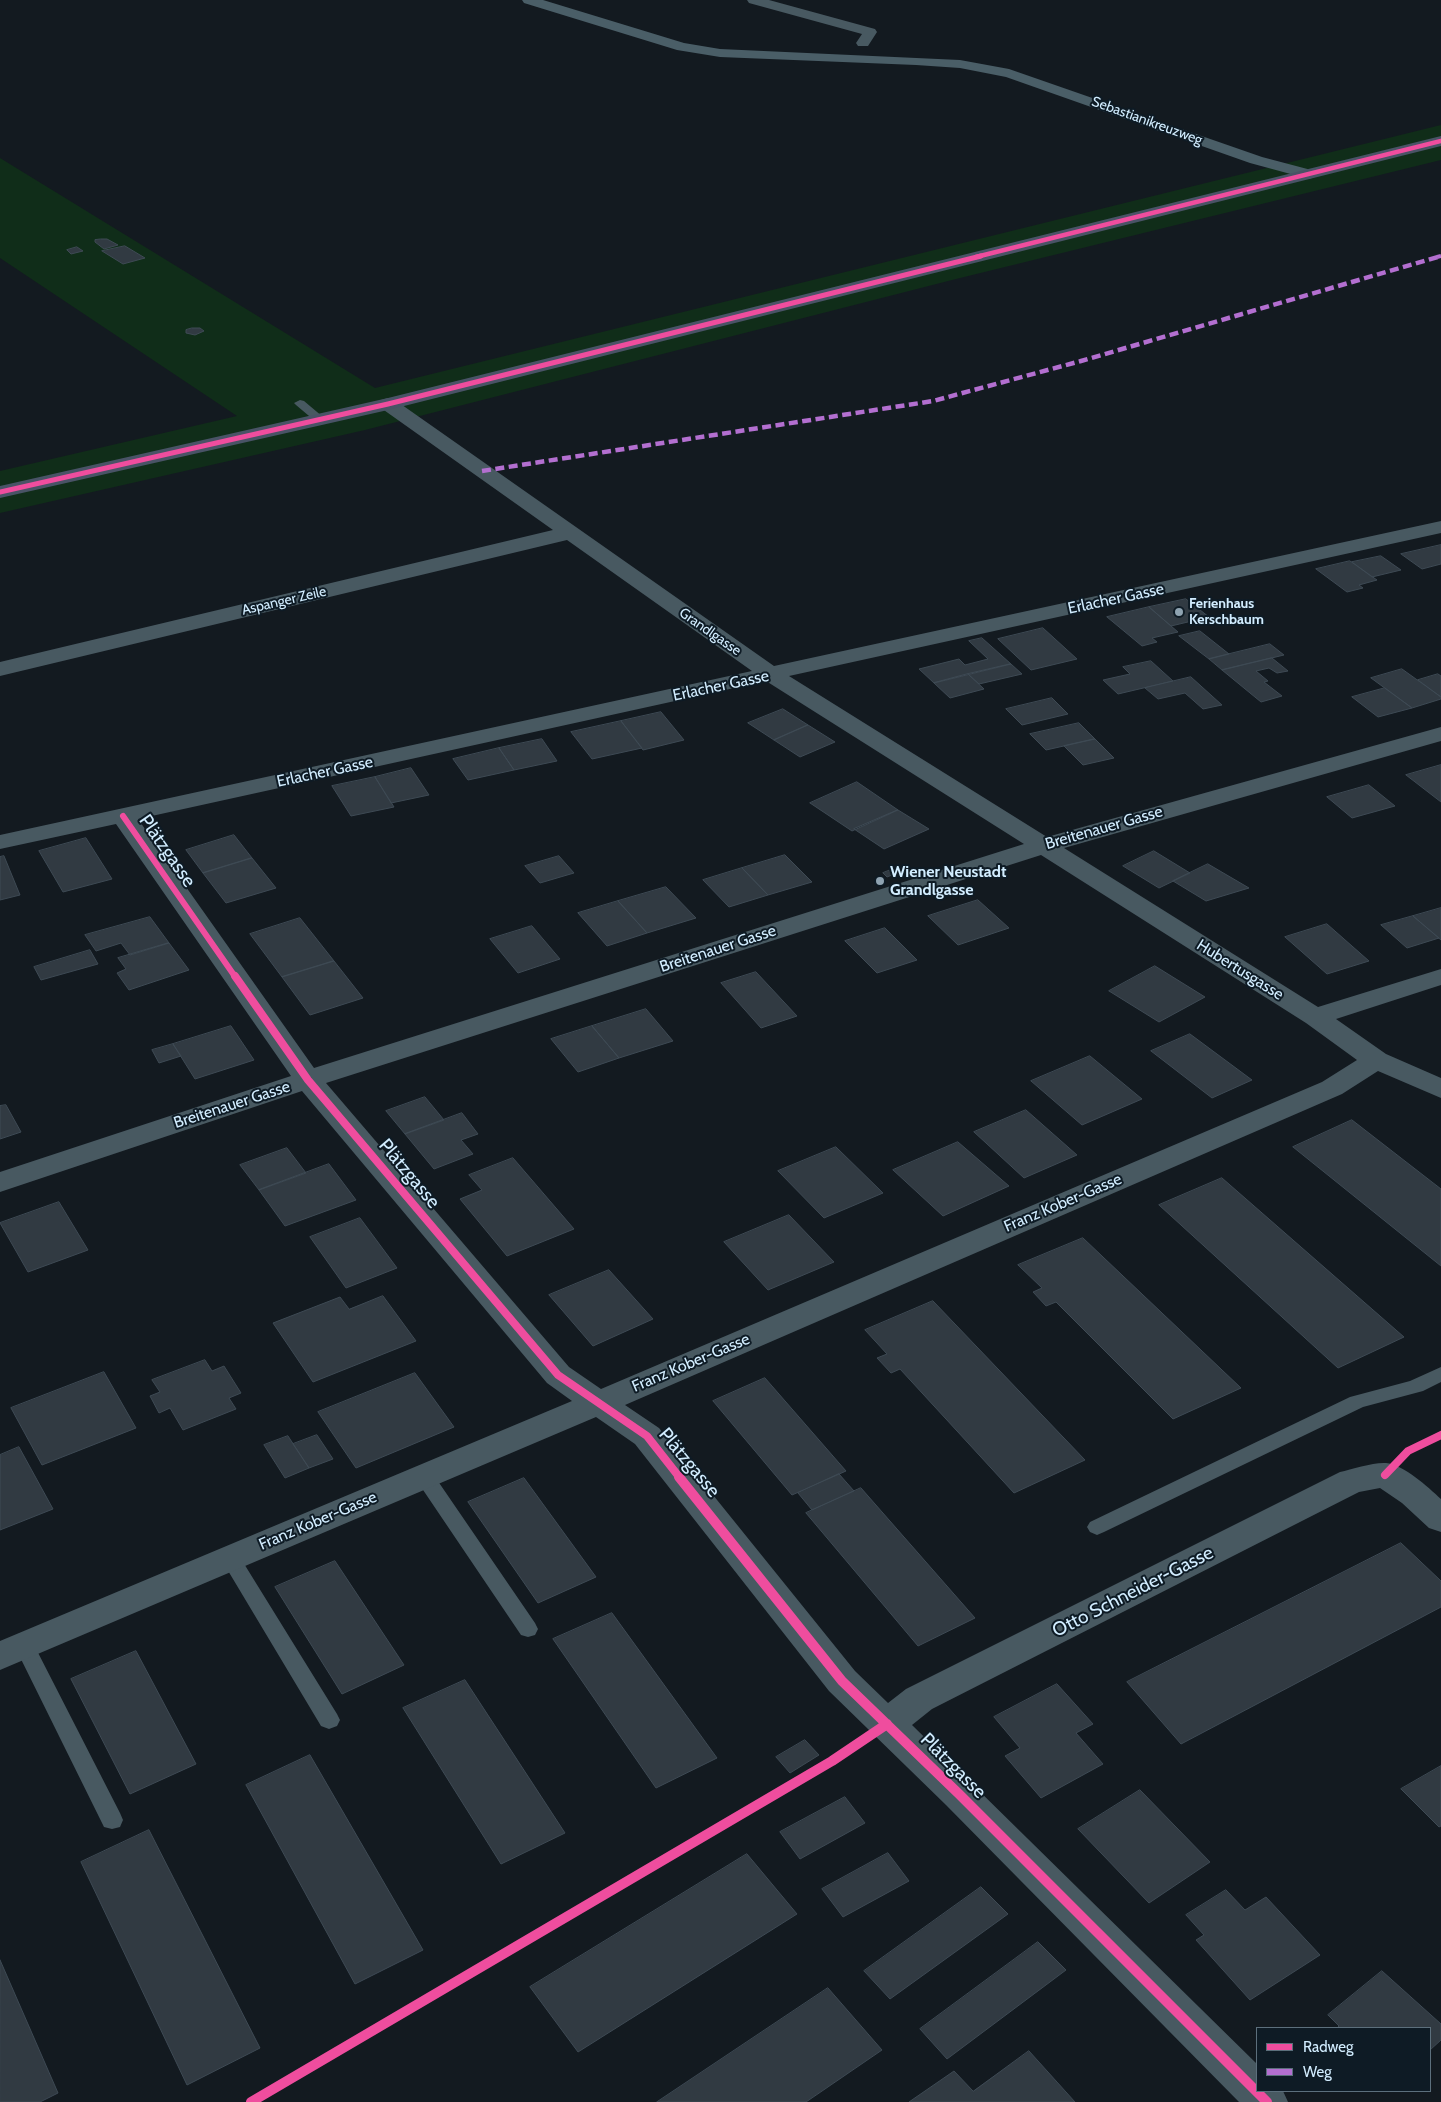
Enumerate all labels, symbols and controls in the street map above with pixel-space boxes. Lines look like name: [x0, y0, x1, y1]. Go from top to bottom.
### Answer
street label: Sebastianikreuzweg: [1089, 93, 1205, 149]
street label: Erlacher Gasse: [1066, 579, 1166, 619]
street label: Aspanger Zeile: [240, 583, 328, 619]
place label: Ferienhaus Kerschbaum: [1189, 596, 1264, 628]
street label: Grandlgasse: [676, 605, 744, 659]
marker: Ferienhaus Kerschbaum: [1173, 606, 1185, 618]
street label: Erlacher Gasse: [671, 666, 771, 706]
street label: Erlacher Gasse: [275, 752, 375, 792]
street label: Breitenauer Gasse: [1043, 802, 1165, 854]
street label: Plätzgasse: [134, 810, 200, 892]
place label: Wiener Neustadt Grandlgasse: [890, 862, 1006, 900]
marker: Wiener Neustadt Grandlgasse: [874, 875, 886, 887]
street label: Breitenauer Gasse: [657, 921, 779, 977]
street label: Hubertusgasse: [1193, 936, 1287, 1004]
street label: Breitenauer Gasse: [171, 1077, 293, 1133]
street label: Plätzgasse: [373, 1135, 445, 1213]
street label: Franz Kober-Gasse: [1001, 1170, 1125, 1236]
street label: Franz Kober-Gasse: [629, 1330, 753, 1396]
street label: Plätzgasse: [653, 1424, 725, 1502]
street label: Franz Kober-Gasse: [256, 1488, 380, 1554]
street label: Otto Schneider-Gasse: [1049, 1541, 1217, 1643]
street label: Plätzgasse: [915, 1728, 991, 1804]
legend: [1256, 2027, 1431, 2092]
text: Radweg: [1303, 2038, 1353, 2056]
text: Weg: [1303, 2063, 1332, 2081]

